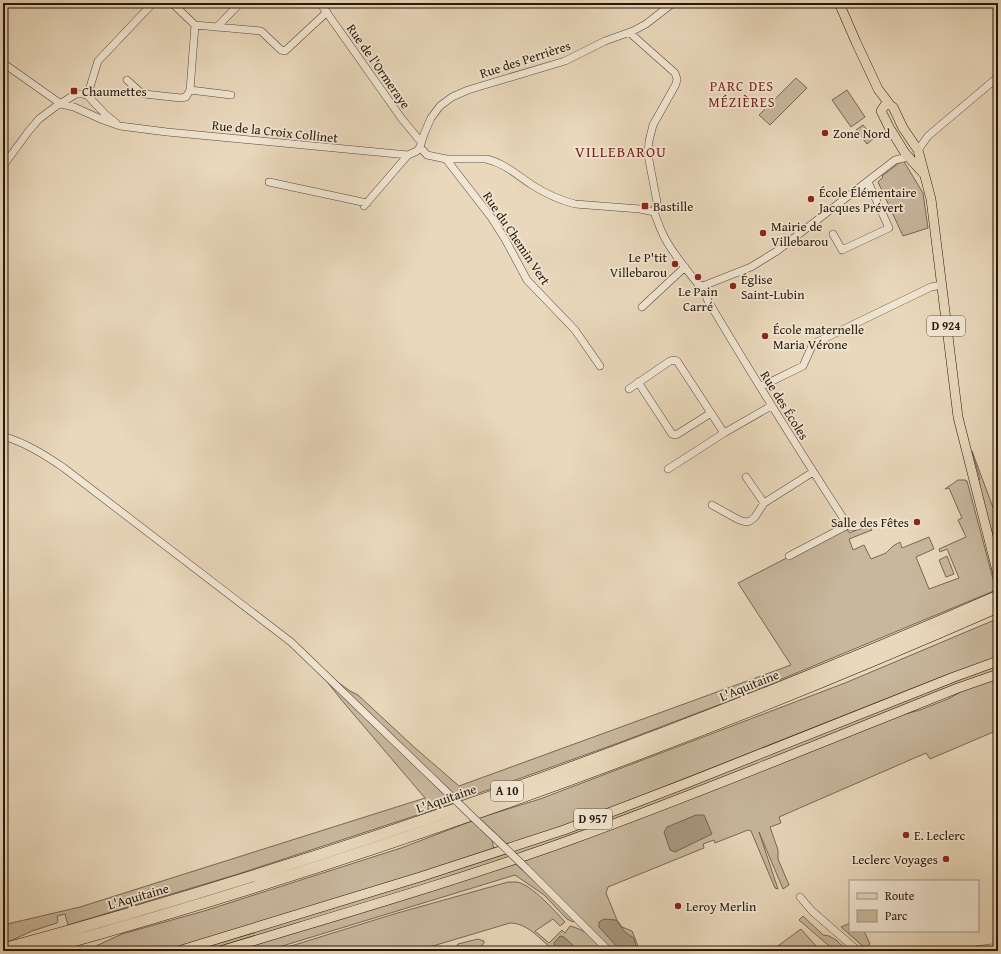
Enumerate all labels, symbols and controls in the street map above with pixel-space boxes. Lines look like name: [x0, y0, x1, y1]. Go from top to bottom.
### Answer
street label: Rue de l'Ormeraye: [342, 20, 415, 113]
street label: Rue des Perrières: [477, 36, 573, 83]
district label: PARC DES MÉZIÈRES: [708, 76, 776, 112]
place label: Chaumettes: [82, 82, 147, 101]
marker: Chaumettes: [69, 86, 79, 96]
street label: Rue de la Croix Collinet: [211, 115, 339, 148]
place label: Zone Nord: [833, 124, 890, 143]
marker: Zone Nord: [820, 128, 830, 138]
district label: VILLEBAROU: [575, 141, 667, 162]
place label: École Élémentaire Jacques Prévert: [817, 183, 917, 217]
street label: Rue du Chemin Vert: [478, 188, 555, 289]
marker: École Élémentaire Jacques Prévert: [806, 194, 816, 204]
place label: Bastille: [653, 197, 693, 216]
marker: Bastille: [640, 201, 650, 211]
place label: Mairie de Villebarou: [771, 217, 828, 251]
marker: Mairie de Villebarou: [758, 228, 768, 238]
place label: Le P'tit Villebarou: [610, 248, 667, 282]
marker: Le P'tit Villebarou: [670, 259, 680, 269]
place label: Église Saint-Lubin: [741, 270, 805, 304]
marker: Le Pain Carré: [693, 272, 703, 282]
marker: Église Saint-Lubin: [728, 281, 738, 291]
place label: Le Pain Carré: [678, 282, 718, 316]
road number: D 924: [927, 316, 965, 336]
place label: École maternelle Maria Vérone: [773, 320, 864, 354]
marker: École maternelle Maria Vérone: [760, 331, 770, 341]
street label: Rue des Écoles: [756, 367, 813, 444]
place label: Salle des Fêtes: [831, 513, 909, 532]
marker: Salle des Fêtes: [912, 517, 922, 527]
street label: L'Aquitaine: [716, 665, 782, 706]
street label: L'Aquitaine: [413, 779, 479, 818]
road number: A 10: [491, 781, 523, 801]
road number: D 957: [574, 809, 612, 829]
place label: E. Leclerc: [914, 826, 966, 845]
marker: E. Leclerc: [901, 830, 911, 840]
place label: Leclerc Voyages: [852, 850, 938, 869]
marker: Leclerc Voyages: [941, 854, 951, 864]
street label: L'Aquitaine: [105, 879, 171, 914]
legend: [849, 880, 979, 932]
text: Route: [885, 887, 915, 904]
place label: Leroy Merlin: [686, 897, 757, 916]
marker: Leroy Merlin: [673, 901, 683, 911]
text: Parc: [885, 907, 908, 924]

